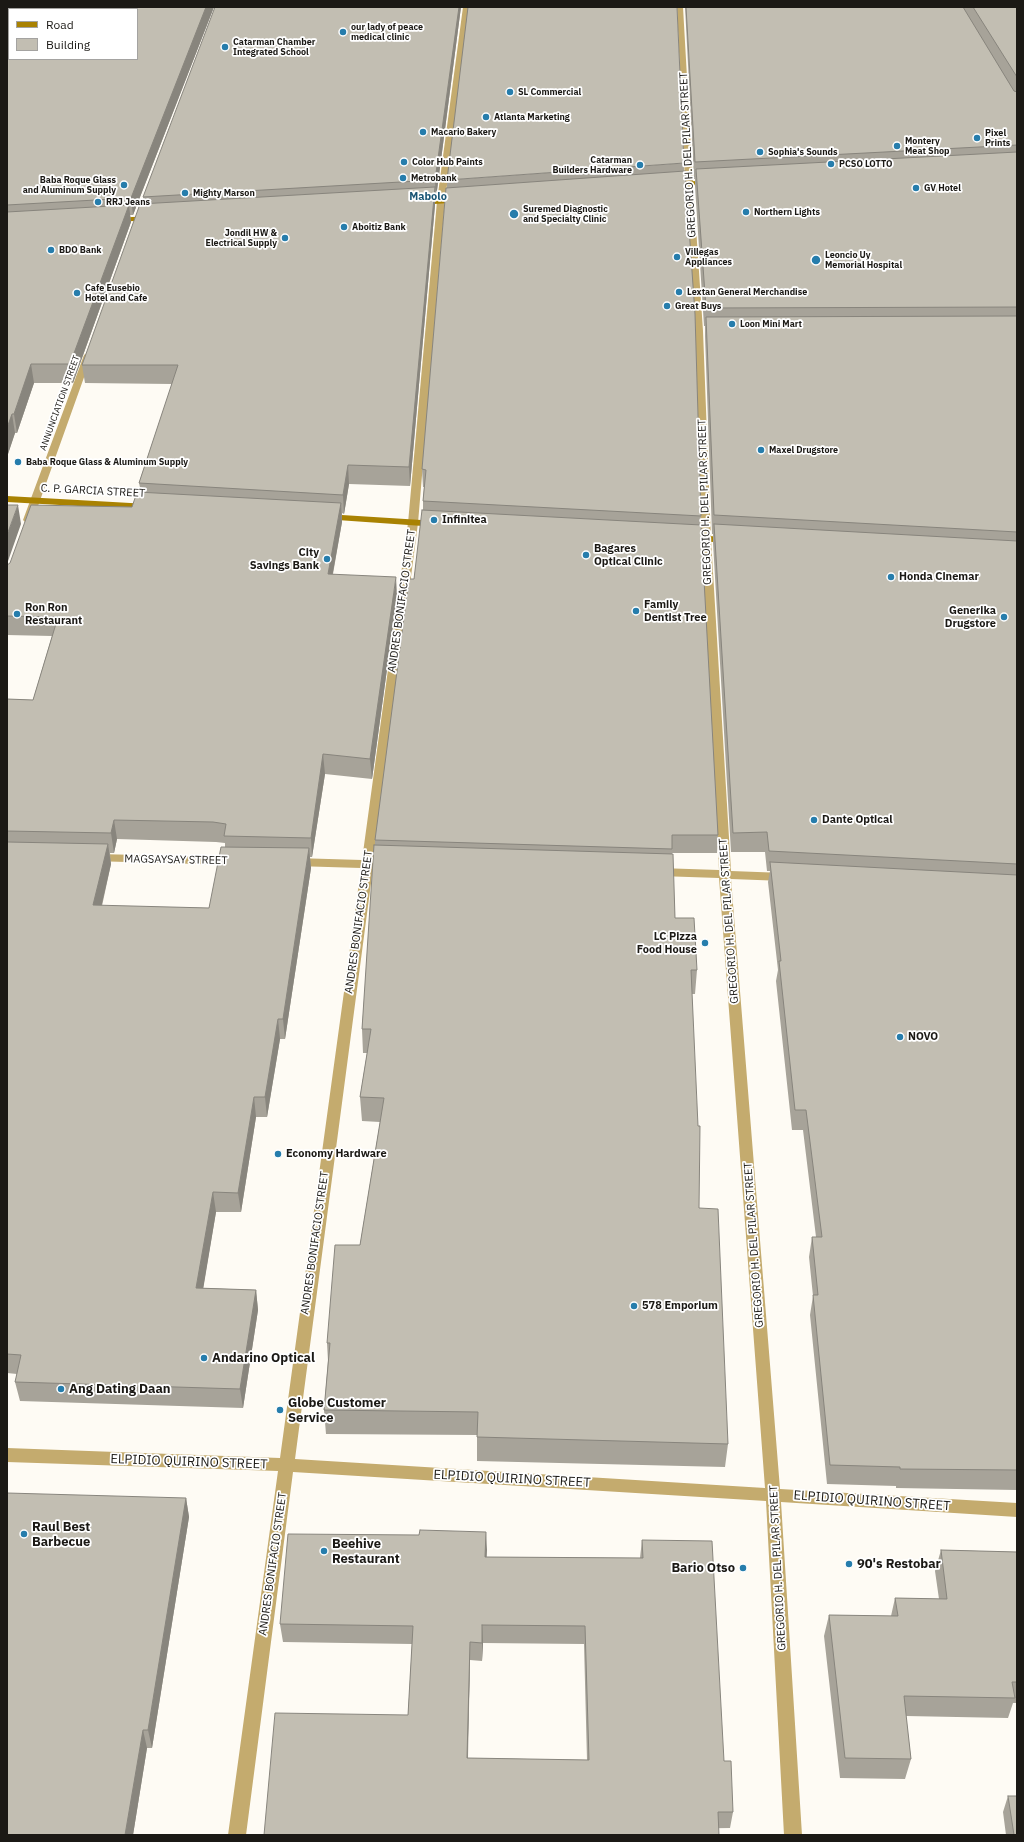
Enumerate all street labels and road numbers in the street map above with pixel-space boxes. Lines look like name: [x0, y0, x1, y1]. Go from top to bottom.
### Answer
street label: GREGORIO H. DEL PILAR STREET: [677, 72, 699, 238]
street label: ANNUNCIATION STREET: [38, 354, 82, 452]
street label: GREGORIO H. DEL PILAR STREET: [696, 419, 714, 585]
street label: C. P. GARCIA STREET: [40, 482, 146, 500]
street label: ANDRES BONIFACIO STREET: [385, 528, 419, 674]
street label: GREGORIO H. DEL PILAR STREET: [717, 838, 741, 1004]
street label: ANDRES BONIFACIO STREET: [342, 849, 376, 995]
street label: MAGSAYSAY STREET: [124, 853, 228, 867]
street label: GREGORIO H. DEL PILAR STREET: [742, 1162, 766, 1328]
street label: ANDRES BONIFACIO STREET: [298, 1170, 332, 1316]
street label: ELPIDIO QUIRINO STREET: [110, 1451, 268, 1473]
street label: ELPIDIO QUIRINO STREET: [433, 1467, 591, 1491]
street label: GREGORIO H. DEL PILAR STREET: [767, 1485, 789, 1651]
street label: ELPIDIO QUIRINO STREET: [793, 1488, 951, 1514]
street label: ANDRES BONIFACIO STREET: [256, 1491, 290, 1637]

